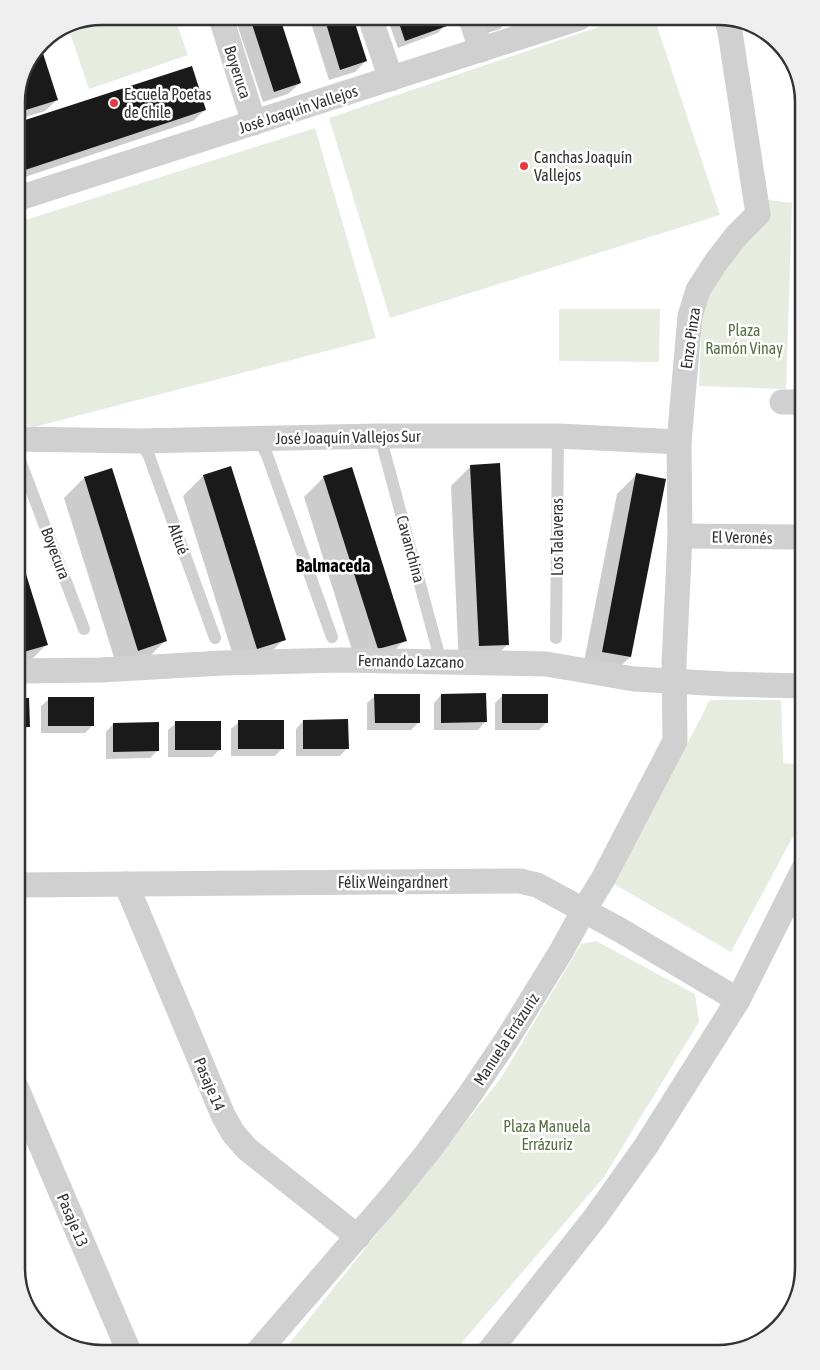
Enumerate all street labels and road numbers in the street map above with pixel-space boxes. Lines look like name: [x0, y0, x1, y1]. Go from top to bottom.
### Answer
street label: Boyeruca: [220, 43, 255, 101]
street label: José Joaquín Vallejos: [236, 81, 360, 138]
street label: Enzo Pinza: [677, 306, 703, 370]
street label: José Joaquín Vallejos Sur: [275, 427, 421, 448]
street label: Los Talaveras: [548, 498, 566, 576]
street label: Cavanchina: [393, 513, 429, 585]
street label: Altué: [165, 521, 193, 557]
street label: Boyecura: [37, 525, 74, 582]
street label: El Veronés: [711, 527, 773, 547]
street label: Fernando Lazcano: [358, 651, 464, 671]
street label: Félix Weingardnert: [338, 873, 449, 892]
street label: Manuela Errázuriz: [470, 990, 542, 1088]
street label: Pasaje 14: [190, 1055, 229, 1114]
street label: Pasaje 13: [53, 1191, 92, 1250]

